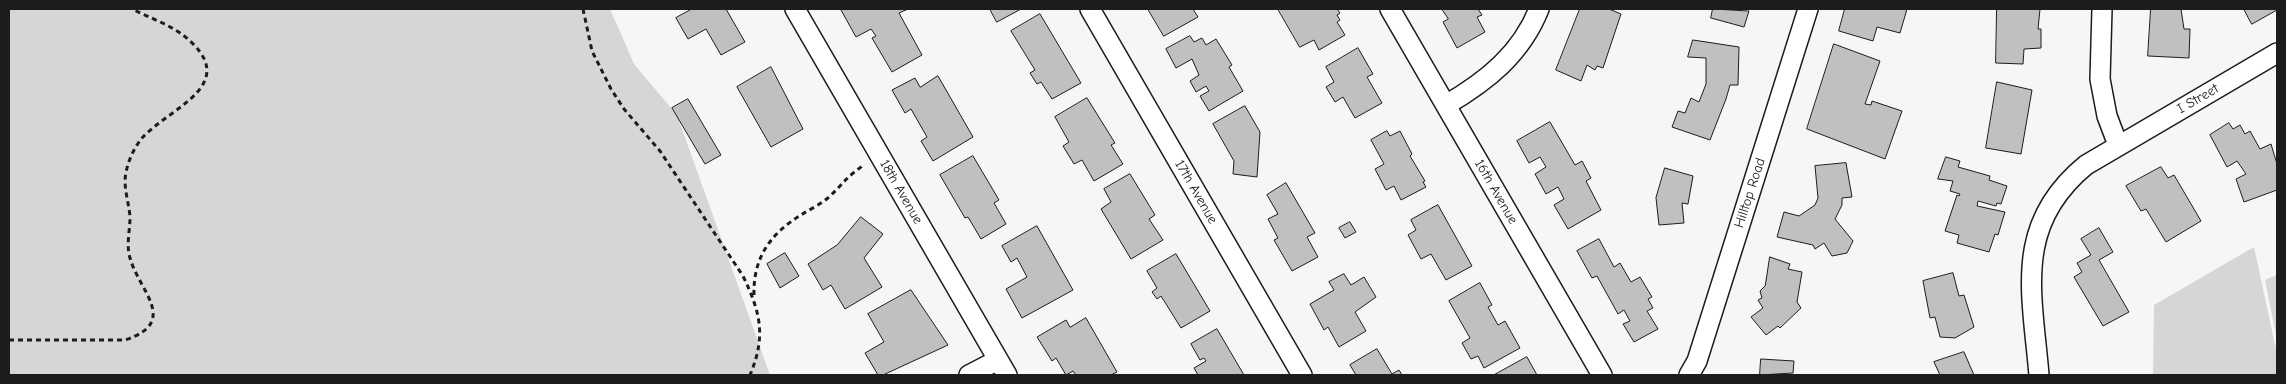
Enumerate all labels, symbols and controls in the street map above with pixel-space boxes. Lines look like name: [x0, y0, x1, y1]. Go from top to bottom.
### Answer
street label: I Street: [2174, 80, 2222, 118]
street label: Hilltop Road: [1731, 156, 1769, 230]
street label: 18th Avenue: [876, 157, 926, 227]
street label: 17th Avenue: [1171, 157, 1221, 227]
street label: 16th Avenue: [1471, 157, 1521, 227]

